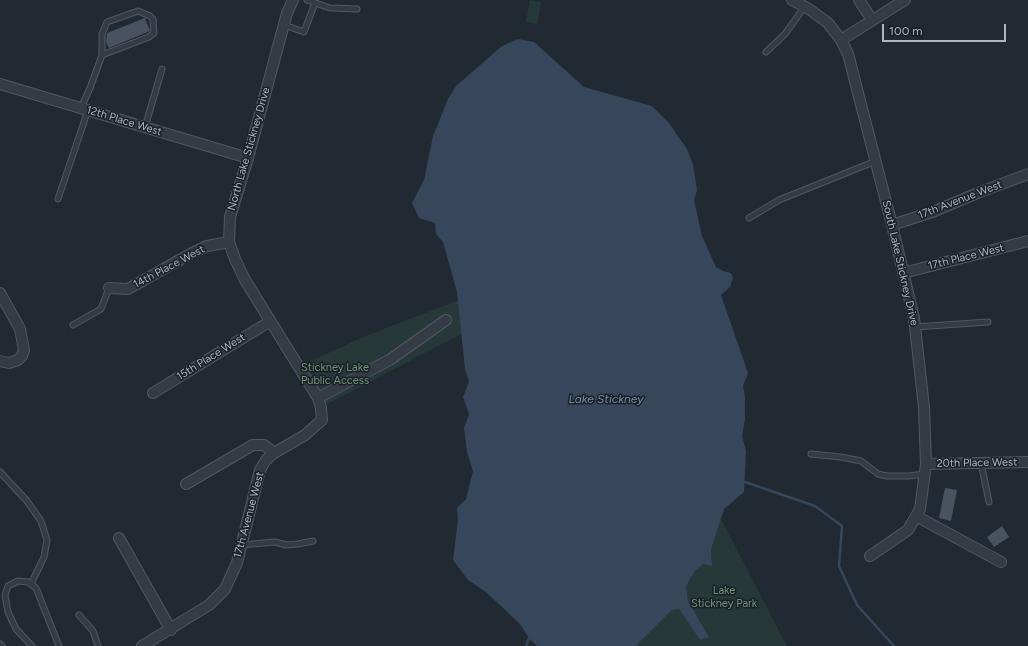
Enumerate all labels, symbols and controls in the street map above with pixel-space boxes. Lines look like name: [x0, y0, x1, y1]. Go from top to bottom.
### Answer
scale bar: [884, 16, 1008, 42]
text: 100 m: [889, 24, 923, 38]
street label: North Lake Stickney Drive: [225, 86, 273, 212]
street label: 12th Place West: [85, 103, 163, 139]
street label: 17th Avenue West: [916, 178, 1004, 222]
street label: South Lake Stickney Drive: [879, 199, 921, 327]
street label: 17th Place West: [927, 241, 1005, 273]
street label: 14th Place West: [131, 243, 207, 291]
street label: 15th Place West: [174, 331, 248, 383]
park label: Stickney Lake Public Access: [301, 361, 369, 387]
water label: Lake Stickney: [568, 392, 644, 406]
street label: 20th Place West: [937, 456, 1017, 470]
street label: 17th Avenue West: [231, 470, 267, 560]
park label: Lake Stickney Park: [691, 584, 757, 610]

